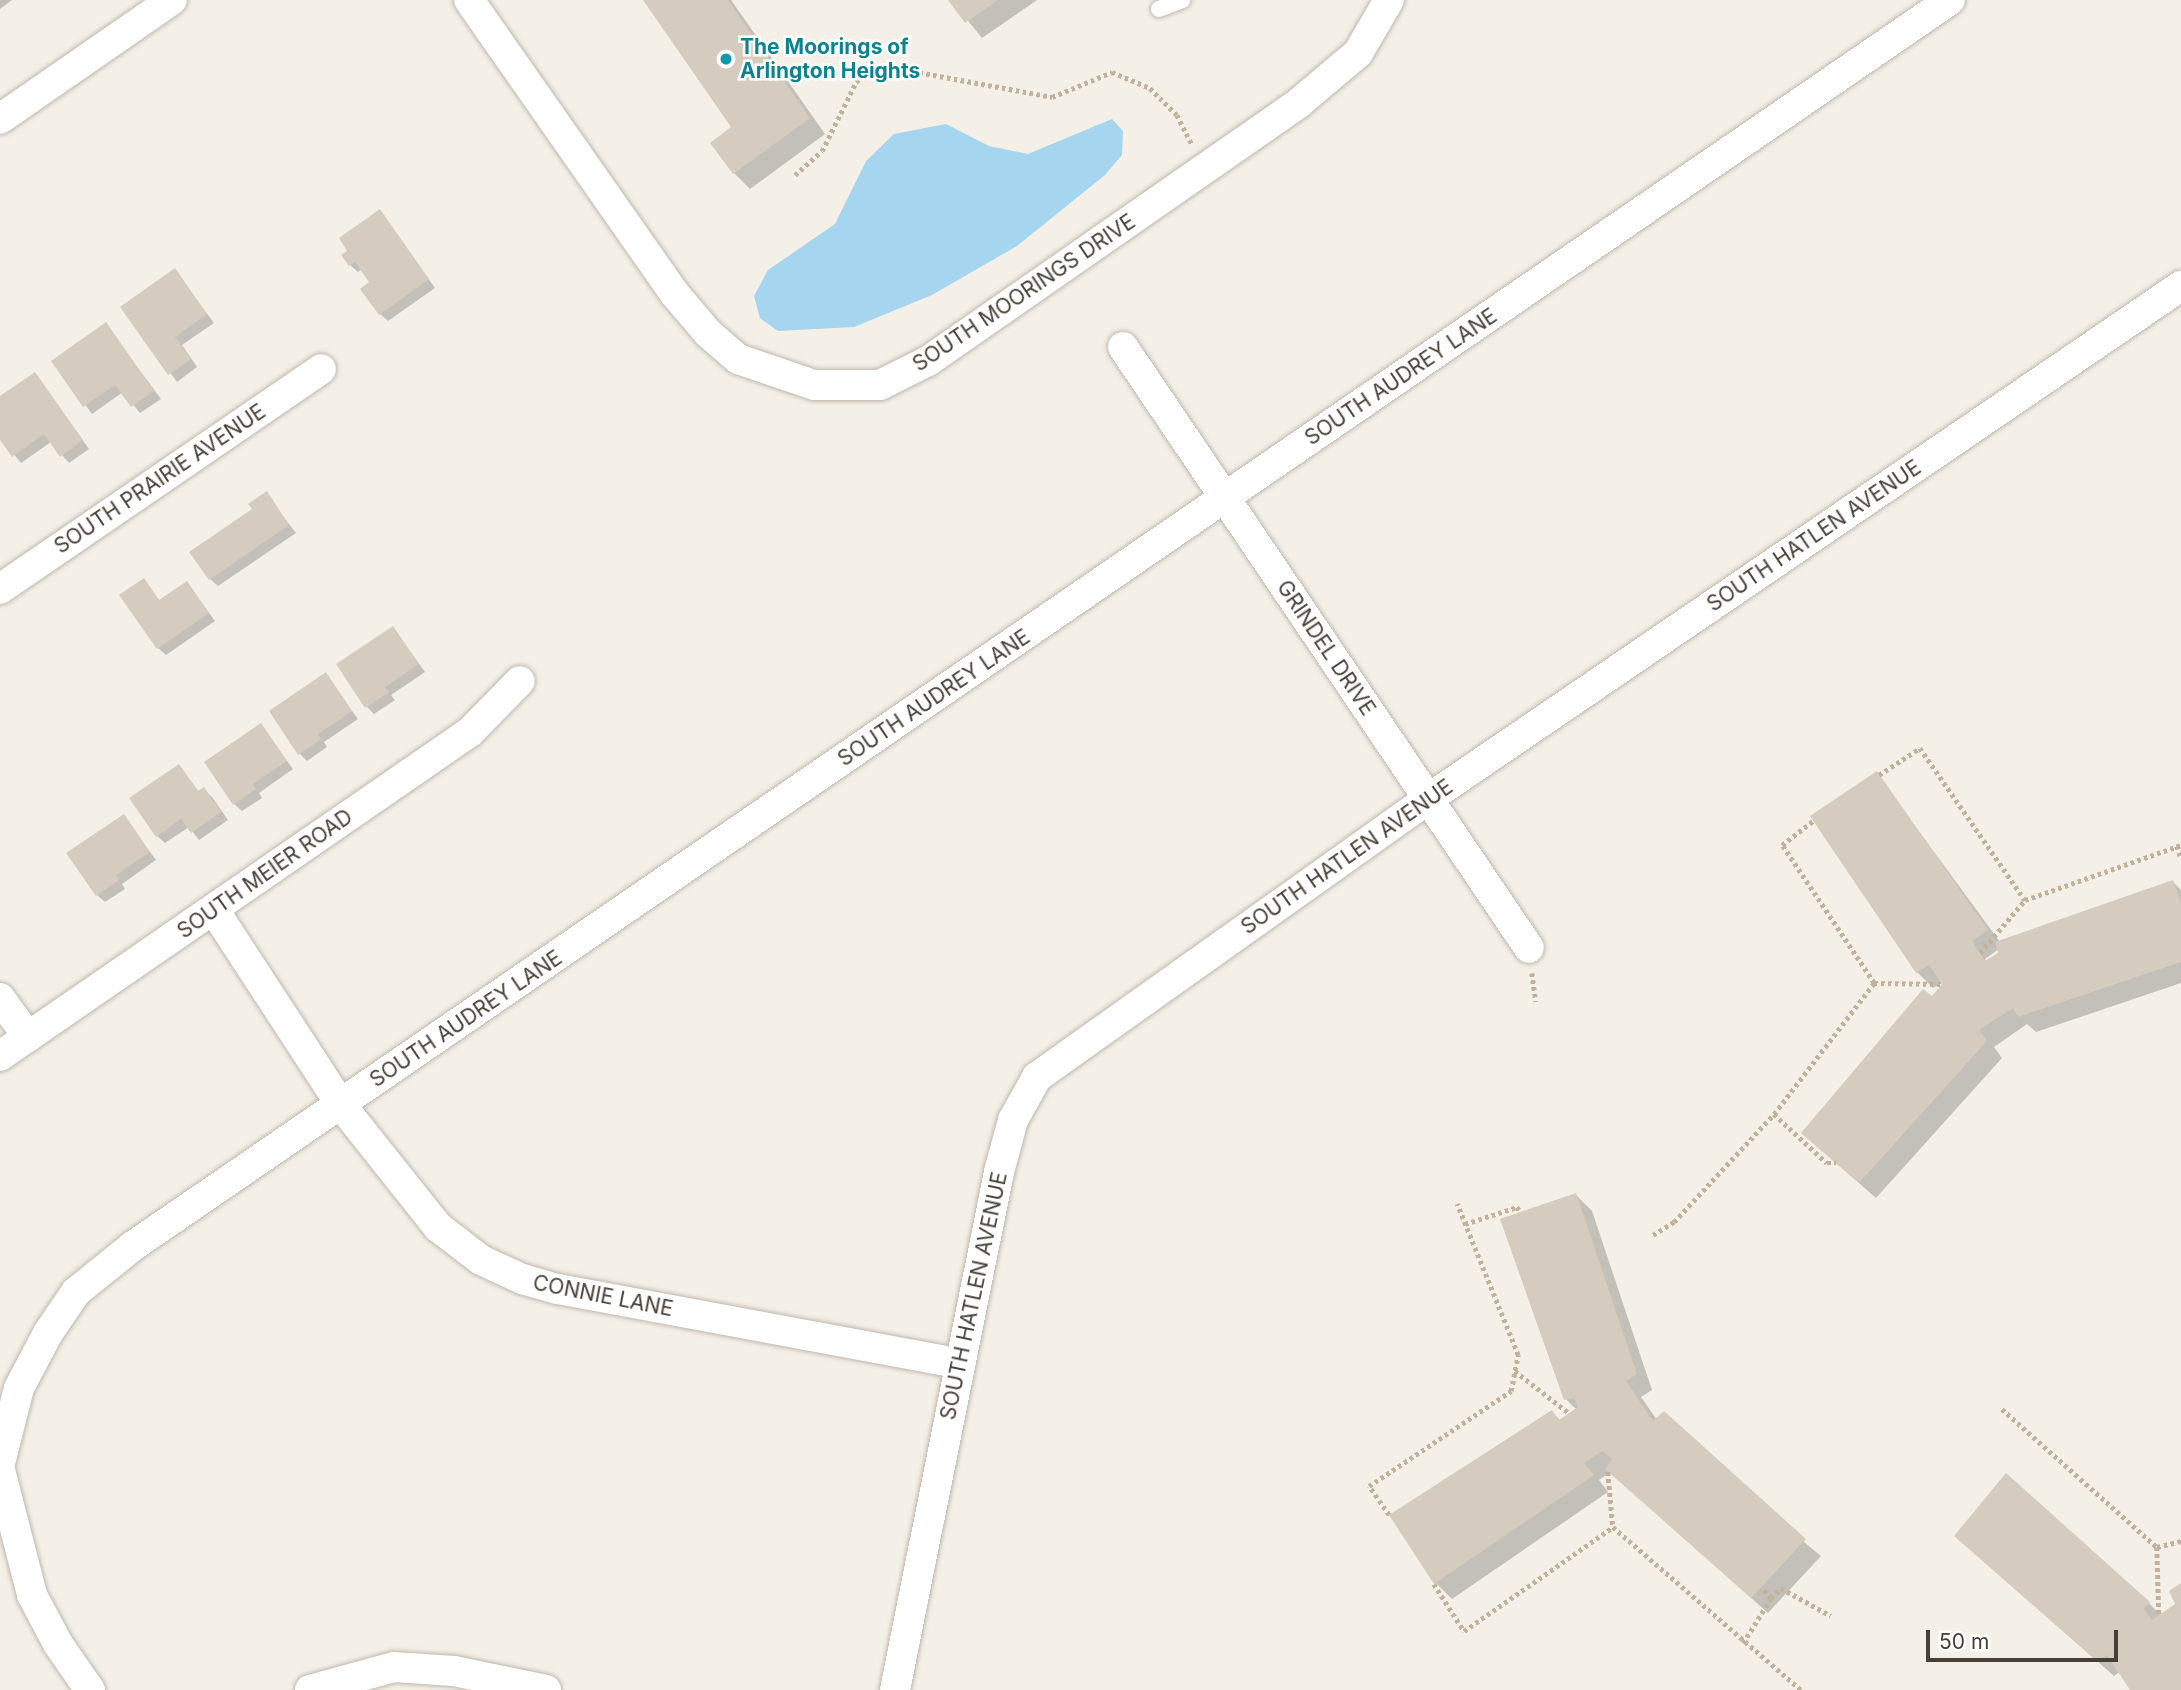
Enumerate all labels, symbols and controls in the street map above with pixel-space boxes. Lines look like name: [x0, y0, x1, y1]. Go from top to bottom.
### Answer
place label: The Moorings of Arlington Heights: [740, 34, 920, 84]
marker: The Moorings of Arlington Heights: [718, 51, 734, 67]
street label: SOUTH MOORINGS DRIVE: [908, 209, 1140, 377]
street label: SOUTH AUDREY LANE: [1300, 303, 1502, 451]
street label: SOUTH PRAIRIE AVENUE: [50, 399, 270, 559]
street label: SOUTH HATLEN AVENUE: [1702, 455, 1926, 617]
street label: GRINDEL DRIVE: [1271, 576, 1381, 720]
street label: SOUTH AUDREY LANE: [833, 624, 1035, 772]
street label: SOUTH HATLEN AVENUE: [1236, 774, 1458, 940]
street label: SOUTH MEIER ROAD: [173, 804, 357, 944]
street label: SOUTH AUDREY LANE: [365, 945, 567, 1093]
street label: SOUTH HATLEN AVENUE: [935, 1170, 1013, 1422]
street label: CONNIE LANE: [531, 1270, 675, 1322]
scale bar: [1929, 1616, 2122, 1660]
text: 50 m: [1939, 1629, 1989, 1654]

